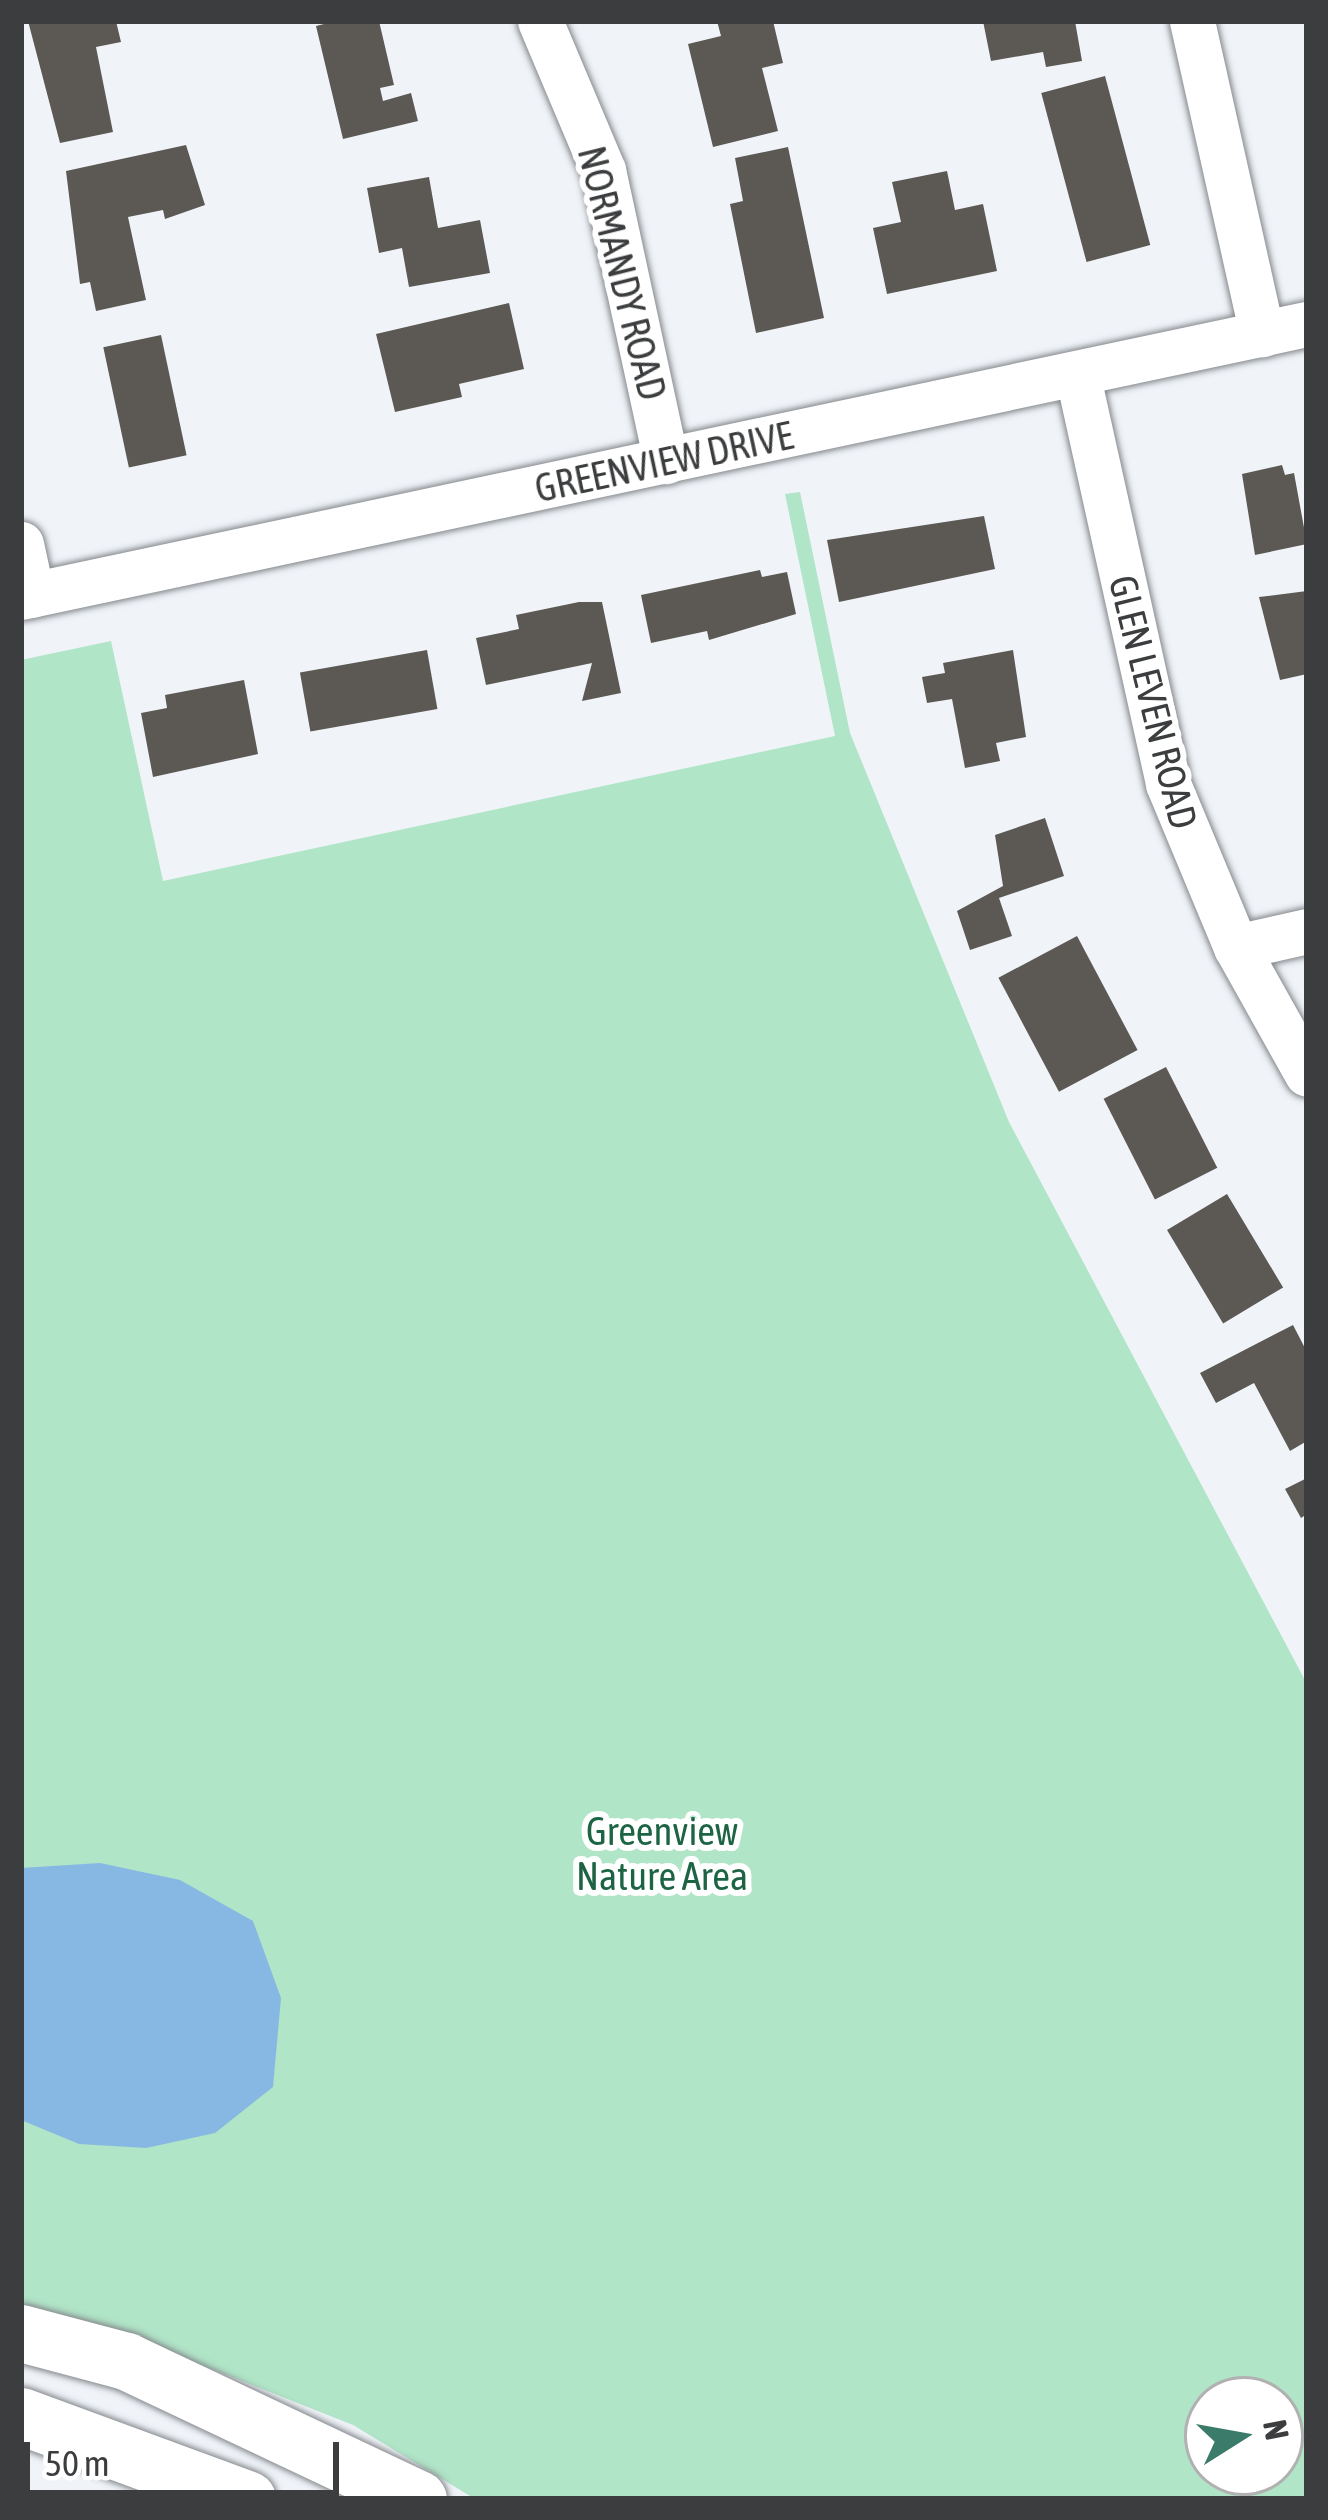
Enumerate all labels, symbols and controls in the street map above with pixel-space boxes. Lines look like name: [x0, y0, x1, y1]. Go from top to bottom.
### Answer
street label: NORMANDY ROAD: [568, 141, 676, 405]
street label: GREENVIEW DRIVE: [531, 412, 797, 512]
street label: GLEN LEVEN ROAD: [1099, 571, 1207, 833]
park label: Greenview Nature Area: [576, 1809, 748, 1900]
north arrow: [1184, 2376, 1304, 2496]
text: N: [1256, 2417, 1297, 2443]
scale bar: [30, 2418, 345, 2492]
text: 50 m: [45, 2442, 110, 2484]

